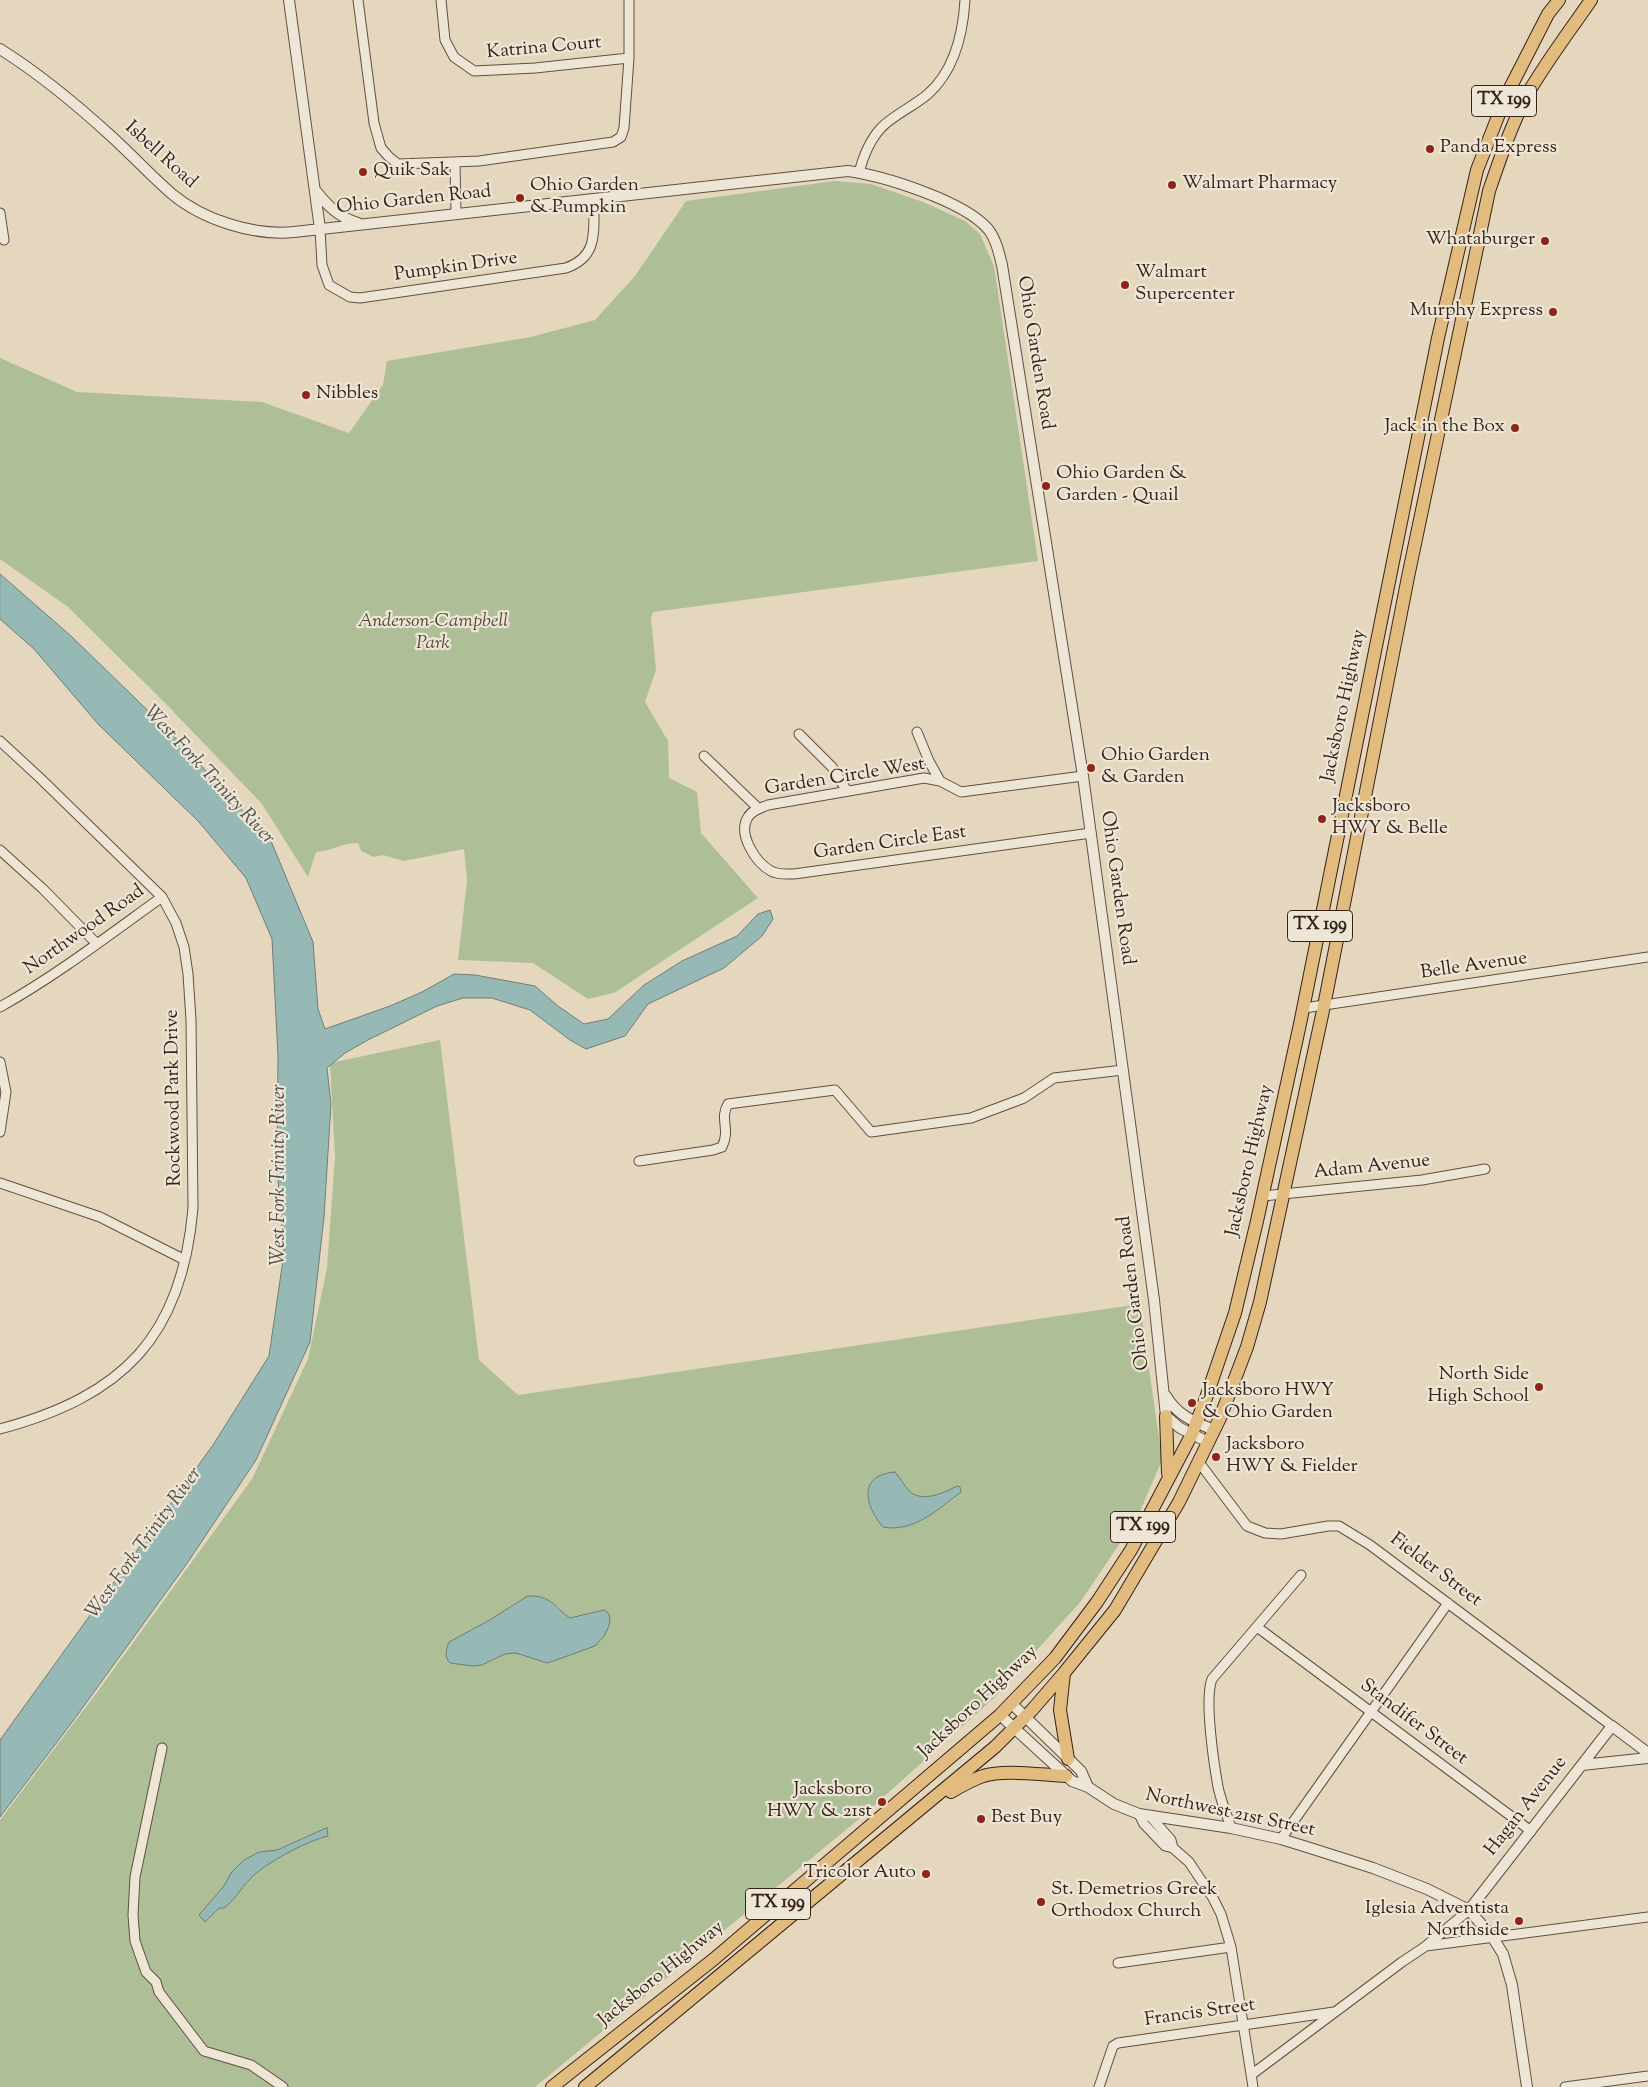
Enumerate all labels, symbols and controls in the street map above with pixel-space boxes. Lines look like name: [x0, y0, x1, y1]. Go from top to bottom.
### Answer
street label: Katrina Court: [486, 33, 602, 65]
road number: TX 199: [1472, 85, 1536, 116]
street label: Isbell Road: [119, 117, 201, 195]
place label: Panda Express: [1440, 138, 1557, 160]
marker: Panda Express: [1424, 143, 1436, 155]
place label: Quik Sak: [373, 161, 450, 183]
marker: Quik Sak: [357, 166, 369, 178]
place label: Walmart Pharmacy: [1182, 174, 1337, 196]
place label: Ohio Garden & Pumpkin: [530, 176, 639, 220]
marker: Walmart Pharmacy: [1166, 179, 1178, 191]
street label: Ohio Garden Road: [335, 182, 493, 220]
marker: Ohio Garden & Pumpkin: [514, 192, 526, 204]
place label: Whataburger: [1426, 230, 1535, 252]
marker: Whataburger: [1539, 235, 1551, 247]
street label: Pumpkin Drive: [393, 248, 519, 288]
place label: Walmart Supercenter: [1135, 263, 1235, 307]
street label: Ohio Garden Road: [1011, 274, 1057, 432]
marker: Walmart Supercenter: [1119, 279, 1131, 291]
place label: Murphy Express: [1410, 301, 1543, 323]
marker: Murphy Express: [1547, 306, 1559, 318]
place label: Nibbles: [316, 384, 378, 406]
marker: Nibbles: [300, 389, 312, 401]
place label: Jack in the Box: [1384, 417, 1505, 439]
marker: Jack in the Box: [1509, 422, 1521, 434]
place label: Ohio Garden & Garden - Quail: [1056, 464, 1187, 508]
marker: Ohio Garden & Garden - Quail: [1040, 480, 1052, 492]
park label: Anderson-Campbell Park: [358, 612, 508, 656]
street label: Jacksboro Highway: [1318, 628, 1372, 784]
water label: West Fork Trinity River: [137, 701, 279, 851]
place label: Ohio Garden & Garden: [1101, 746, 1210, 790]
street label: Garden Circle West: [763, 754, 927, 802]
marker: Ohio Garden & Garden: [1085, 762, 1097, 774]
place label: Jacksboro HWY & Belle: [1332, 797, 1448, 841]
street label: Ohio Garden Road: [1094, 809, 1138, 967]
marker: Jacksboro HWY & Belle: [1316, 813, 1328, 825]
street label: Garden Circle East: [812, 822, 968, 866]
street label: Northwood Road: [20, 881, 150, 981]
road number: TX 199: [1288, 910, 1352, 941]
street label: Belle Avenue: [1419, 948, 1529, 986]
street label: Rockwood Park Drive: [162, 1009, 188, 1187]
street label: Jacksboro Highway: [1222, 1083, 1280, 1239]
water label: West Fork Trinity River: [269, 1084, 293, 1266]
street label: Adam Avenue: [1313, 1151, 1431, 1185]
street label: Ohio Garden Road: [1114, 1214, 1156, 1372]
place label: North Side High School: [1427, 1365, 1529, 1409]
place label: Jacksboro HWY & Ohio Garden: [1202, 1381, 1334, 1425]
marker: North Side High School: [1533, 1381, 1545, 1393]
marker: Jacksboro HWY & Ohio Garden: [1186, 1397, 1198, 1409]
place label: Jacksboro HWY & Fielder: [1226, 1435, 1358, 1479]
marker: Jacksboro HWY & Fielder: [1210, 1451, 1222, 1463]
water label: West Fork Trinity River: [82, 1463, 208, 1625]
road number: TX 199: [1110, 1511, 1176, 1542]
street label: Fielder Street: [1385, 1529, 1485, 1613]
street label: Jacksboro Highway: [914, 1642, 1044, 1764]
street label: Standifer Street: [1355, 1675, 1471, 1771]
street label: Hagan Avenue: [1481, 1753, 1573, 1861]
place label: Jacksboro HWY & 21st: [767, 1780, 872, 1824]
street label: Northwest 21st Street: [1143, 1785, 1317, 1843]
marker: Jacksboro HWY & 21st: [876, 1796, 888, 1808]
place label: Best Buy: [991, 1808, 1062, 1830]
marker: Best Buy: [975, 1813, 987, 1825]
place label: Tricolor Auto: [804, 1863, 916, 1885]
marker: Tricolor Auto: [920, 1868, 932, 1880]
place label: St. Demetrios Greek Orthodox Church: [1051, 1880, 1217, 1924]
road number: TX 199: [746, 1888, 810, 1920]
marker: St. Demetrios Greek Orthodox Church: [1035, 1896, 1047, 1908]
place label: Iglesia Adventista Northside: [1365, 1899, 1509, 1943]
marker: Iglesia Adventista Northside: [1513, 1915, 1525, 1927]
street label: Jacksboro Highway: [595, 1917, 729, 2033]
street label: Francis Street: [1143, 1995, 1257, 2033]

